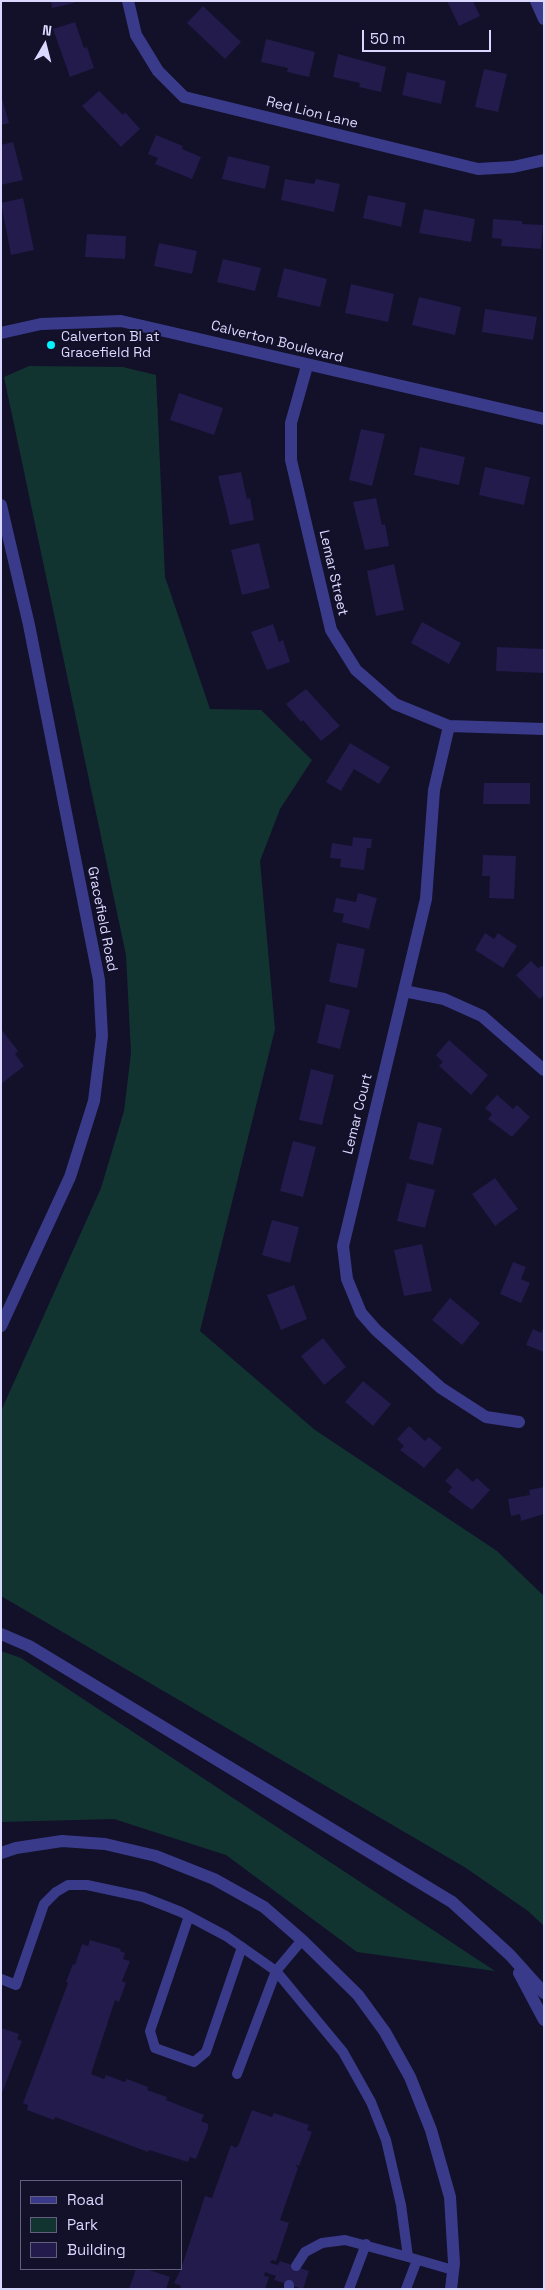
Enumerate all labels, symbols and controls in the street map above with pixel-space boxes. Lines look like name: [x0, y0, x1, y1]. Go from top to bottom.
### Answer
north arrow: [20, 20, 70, 70]
scale bar: [365, 20, 494, 52]
text: N: [41, 21, 53, 40]
text: 50 m: [370, 29, 405, 48]
street label: Red Lion Lane: [264, 93, 360, 133]
street label: Calverton Boulevard: [209, 317, 345, 367]
place label: Calverton Bl at Gracefield Rd: [61, 329, 160, 362]
marker: Calverton Bl at Gracefield Rd: [45, 339, 57, 351]
street label: Lemar Street: [315, 528, 351, 618]
street label: Gracefield Road: [84, 865, 120, 973]
street label: Lemar Court: [340, 1072, 376, 1156]
legend: [20, 2180, 182, 2270]
text: Road: [67, 2190, 104, 2209]
text: Park: [67, 2215, 98, 2234]
text: Building: [67, 2240, 126, 2259]

